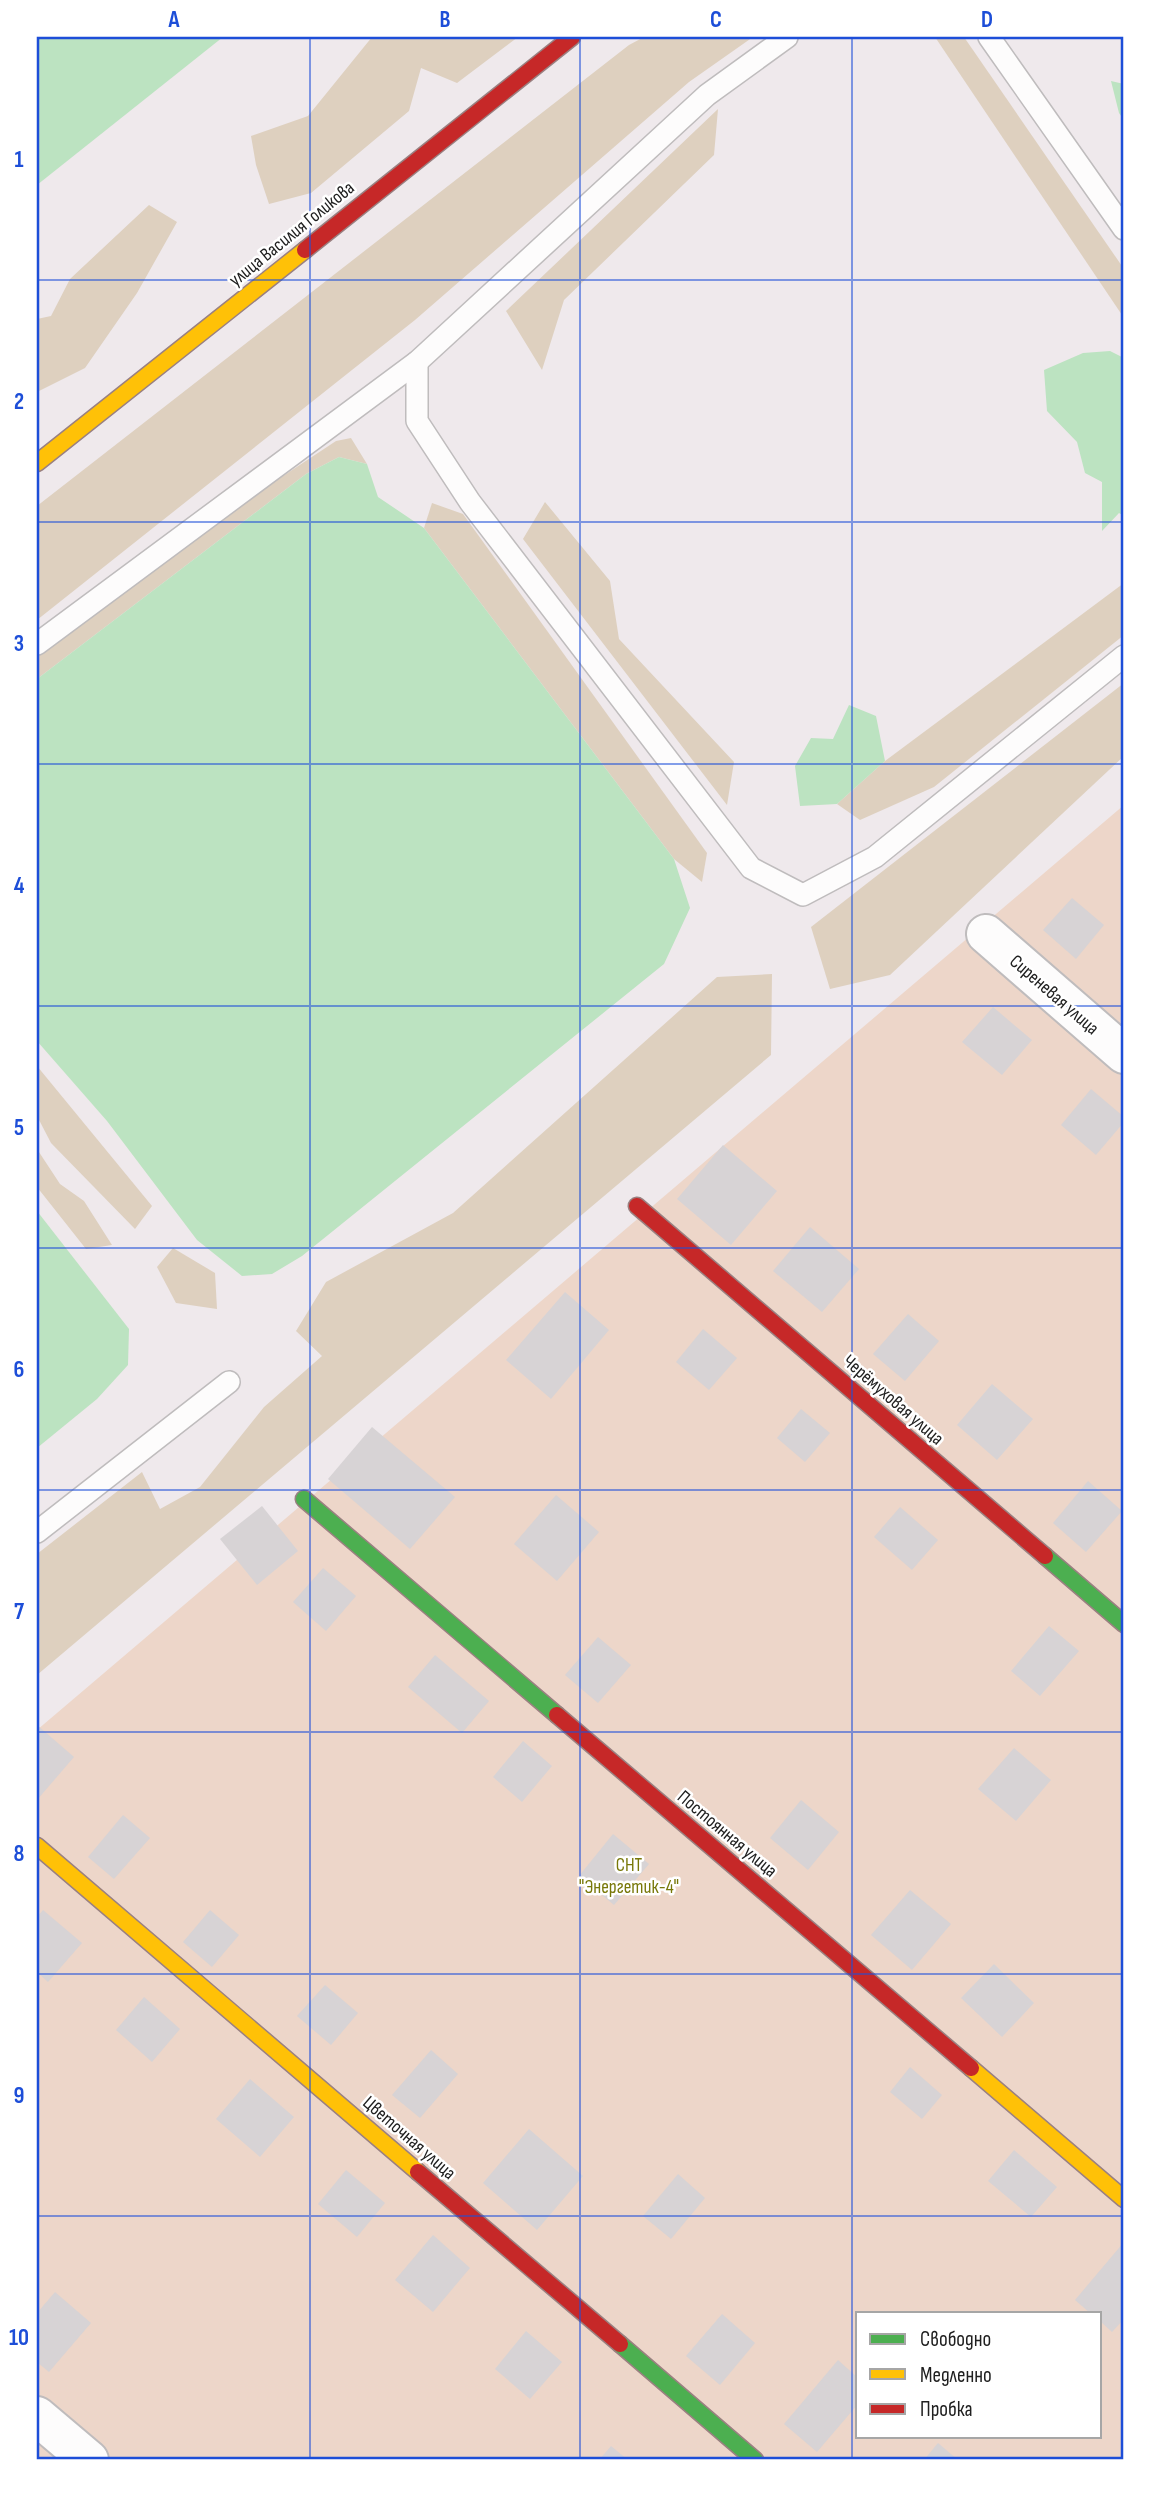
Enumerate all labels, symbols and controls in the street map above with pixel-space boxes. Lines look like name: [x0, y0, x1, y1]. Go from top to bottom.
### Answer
text: A: [168, 6, 181, 34]
text: B: [440, 6, 451, 34]
text: C: [710, 6, 722, 34]
text: D: [981, 6, 993, 34]
text: 1: [14, 146, 24, 174]
street label: улица Василия Голикова: [225, 177, 359, 292]
text: 2: [14, 388, 24, 416]
text: 3: [14, 630, 24, 658]
text: 4: [14, 872, 25, 900]
street label: Сиреневая улица: [1005, 950, 1103, 1040]
text: 5: [14, 1114, 24, 1142]
street label: Черёмуховая улица: [838, 1350, 948, 1450]
text: 6: [14, 1356, 24, 1384]
text: 7: [14, 1598, 24, 1626]
street label: Постоянная улица: [672, 1786, 782, 1883]
text: 8: [14, 1840, 25, 1868]
park label: СНТ "Энергетик-4": [579, 1854, 679, 1899]
text: 9: [14, 2082, 24, 2110]
street label: Цветочная улица: [358, 2092, 460, 2185]
legend: [856, 2312, 1102, 2438]
text: 10: [9, 2324, 29, 2352]
text: Свободно: [920, 2327, 991, 2352]
text: Медленно: [920, 2363, 992, 2388]
text: Пробка: [920, 2397, 973, 2422]

